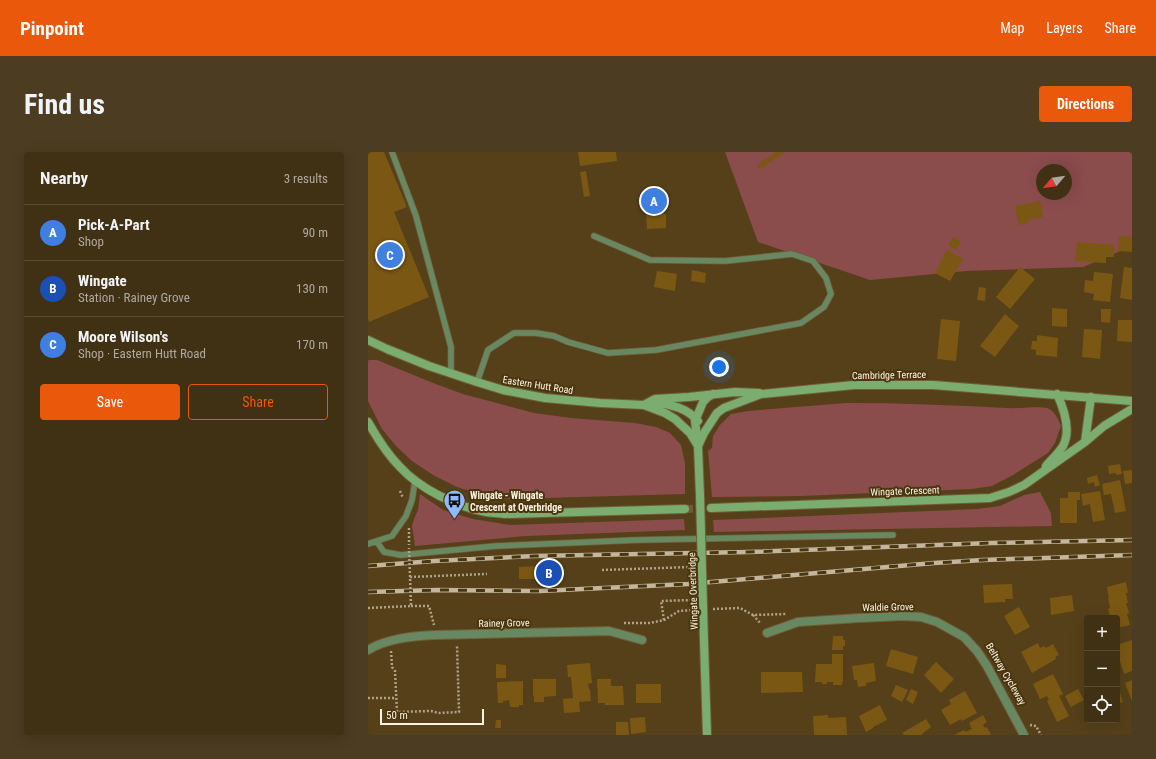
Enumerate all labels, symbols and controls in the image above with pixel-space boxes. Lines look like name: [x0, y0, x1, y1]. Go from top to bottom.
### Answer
text: Pinpoint: [20, 17, 84, 40]
text: Map: [1000, 20, 1024, 36]
text: Layers: [1046, 20, 1083, 36]
text: Share: [1105, 20, 1136, 36]
button: Directions: [1039, 86, 1132, 122]
text: Find us: [24, 88, 105, 121]
north arrow: [1036, 164, 1072, 200]
text: Nearby: [40, 168, 88, 188]
text: 3 results: [284, 171, 328, 186]
pin: A: [641, 186, 667, 216]
text: Pick-A-Part: [78, 216, 150, 234]
text: A: [49, 225, 57, 240]
text: 90 m: [302, 225, 328, 240]
text: Shop: [78, 234, 104, 249]
pin: C: [377, 240, 403, 270]
text: Wingate: [78, 272, 127, 290]
text: B: [49, 281, 57, 296]
text: 130 m: [296, 281, 328, 296]
text: Station · Rainey Grove: [78, 290, 190, 305]
text: Moore Wilson's: [78, 328, 168, 346]
text: C: [49, 337, 57, 352]
text: 170 m: [296, 337, 328, 352]
text: Shop · Eastern Hutt Road: [78, 346, 206, 361]
your location: [709, 357, 729, 377]
street label: Cambridge Terrace: [852, 369, 927, 381]
street label: Eastern Hutt Road: [502, 374, 574, 396]
button: Save: [40, 384, 180, 420]
button: Share: [188, 384, 328, 420]
street label: Wingate Crescent: [870, 484, 940, 498]
bus stop icon: Wingate - Wingate Crescent at Overbridge: [442, 488, 468, 521]
place label: Wingate - Wingate Crescent at Overbridge: [470, 490, 562, 513]
street label: Wingate Overbridge: [686, 552, 700, 630]
pin: B: [536, 558, 562, 588]
street label: Waldie Grove: [862, 601, 914, 613]
map controls: [1084, 615, 1120, 723]
button: +: [1084, 615, 1120, 651]
street label: Rainey Grove: [478, 617, 530, 629]
street label: Beltway Cycleway: [984, 641, 1028, 707]
button: −: [1084, 651, 1120, 687]
button: locate: [1084, 687, 1120, 723]
scale bar: [380, 707, 484, 726]
text: 50 m: [386, 709, 408, 722]

